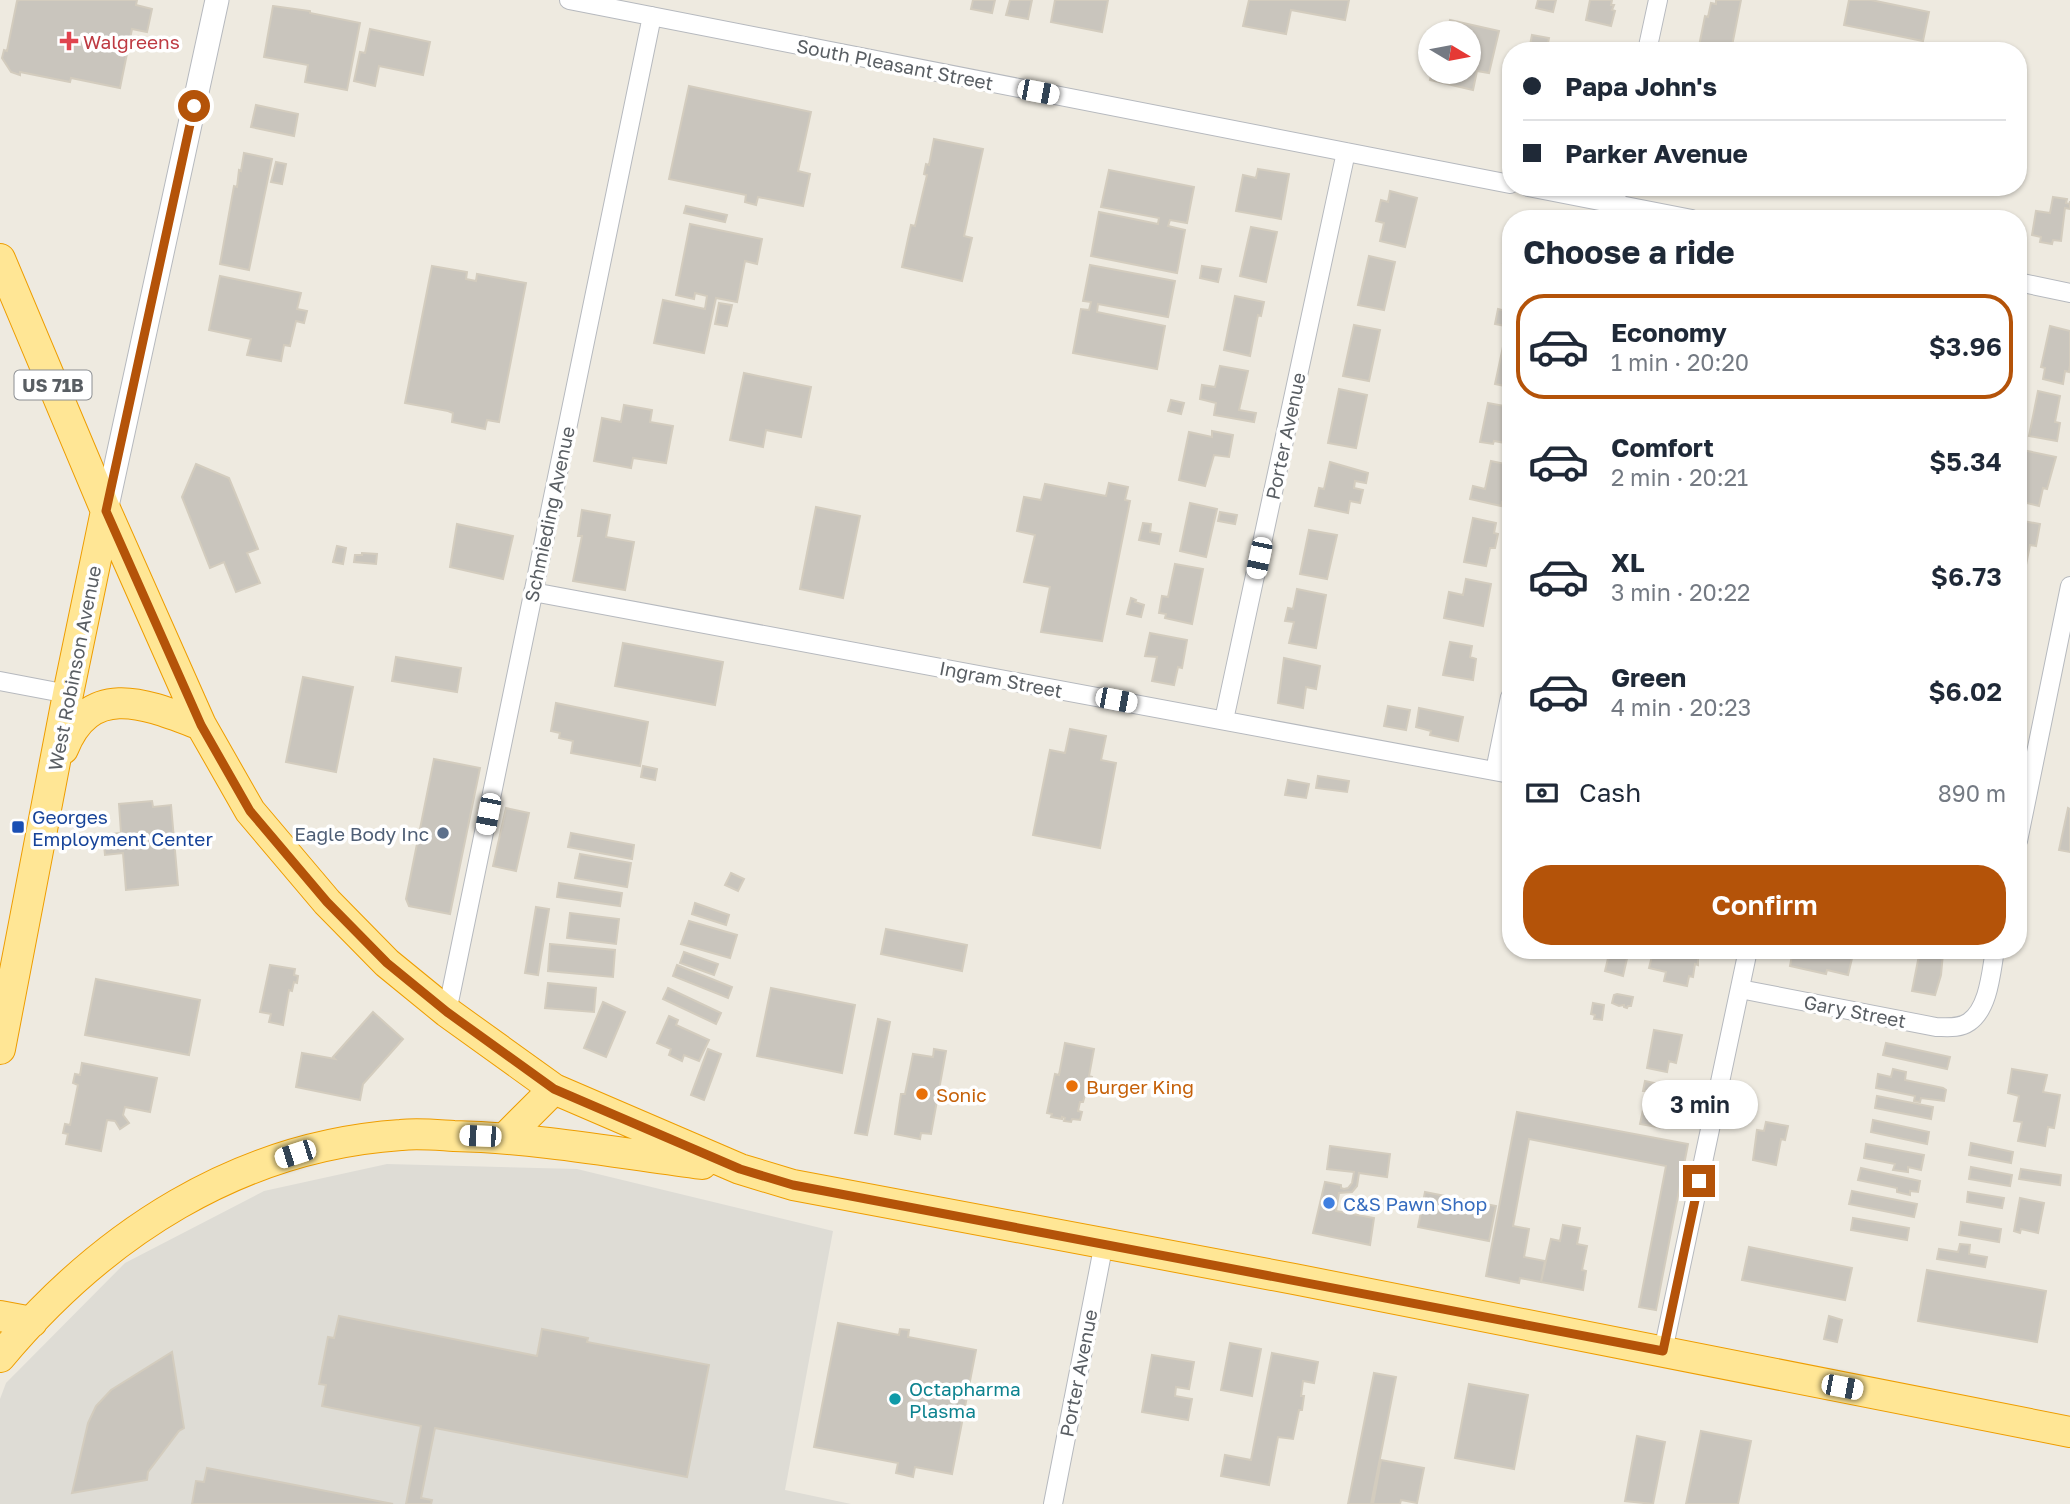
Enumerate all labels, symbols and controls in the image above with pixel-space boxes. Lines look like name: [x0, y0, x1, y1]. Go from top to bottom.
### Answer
north arrow: [1418, 21, 1480, 84]
map controls: [1418, 21, 1481, 84]
place label: Walgreens: [83, 30, 180, 53]
marker: Walgreens: [61, 33, 77, 49]
street label: South Pleasant Street: [795, 34, 995, 94]
text: Papa John's: [1565, 71, 1717, 102]
car: [1016, 78, 1061, 106]
route start: [178, 90, 210, 122]
text: Parker Avenue: [1565, 138, 1748, 169]
text: Choose a ride: [1523, 233, 1735, 271]
icon: car: [1527, 315, 1590, 378]
text: Economy: [1611, 317, 1727, 348]
text: $3.96: [1929, 331, 2002, 362]
text: 1 min · 20:20: [1611, 348, 1749, 376]
road number: US 71B: [14, 370, 92, 400]
street label: Porter Avenue: [1260, 370, 1310, 502]
street label: Schmieding Avenue: [519, 424, 579, 604]
icon: car: [1527, 430, 1590, 493]
text: Comfort: [1611, 432, 1714, 463]
text: $5.34: [1929, 446, 2002, 477]
text: 2 min · 20:21: [1611, 463, 1748, 491]
car: [1245, 535, 1274, 581]
icon: car: [1527, 545, 1590, 608]
text: XL: [1611, 547, 1645, 578]
text: $6.73: [1931, 561, 2002, 592]
street label: West Robinson Avenue: [43, 563, 105, 773]
text: 3 min · 20:22: [1611, 578, 1750, 606]
street label: Ingram Street: [937, 656, 1065, 702]
icon: car: [1527, 660, 1590, 723]
text: Green: [1611, 662, 1686, 693]
text: $6.02: [1928, 676, 2002, 707]
car: [1094, 686, 1139, 714]
text: 4 min · 20:23: [1611, 693, 1751, 721]
icon: cash: [1523, 774, 1561, 812]
text: Cash: [1579, 777, 1641, 808]
text: 890 m: [1938, 779, 2006, 807]
car: [474, 791, 503, 837]
place label: Georges Employment Center: [32, 805, 213, 850]
marker: Georges Employment Center: [10, 819, 26, 835]
place label: Eagle Body Inc: [294, 822, 429, 845]
marker: Eagle Body Inc: [435, 825, 451, 841]
button: Confirm: [1523, 865, 2006, 945]
street label: Gary Street: [1802, 990, 1908, 1032]
place label: Burger King: [1086, 1075, 1194, 1098]
marker: Burger King: [1064, 1078, 1080, 1094]
callout: 3 min: [1641, 1080, 1757, 1128]
place label: Sonic: [936, 1083, 987, 1106]
marker: Sonic: [914, 1086, 930, 1102]
text: 3 min: [1670, 1090, 1730, 1118]
car: [459, 1125, 502, 1147]
car: [272, 1138, 319, 1170]
route end: [1683, 1165, 1715, 1197]
place label: C&S Pawn Shop: [1343, 1192, 1487, 1215]
marker: C&S Pawn Shop: [1321, 1195, 1337, 1211]
street label: Porter Avenue: [1054, 1307, 1102, 1439]
car: [1820, 1373, 1865, 1401]
place label: Octapharma Plasma: [909, 1377, 1021, 1422]
marker: Octapharma Plasma: [887, 1391, 903, 1407]

